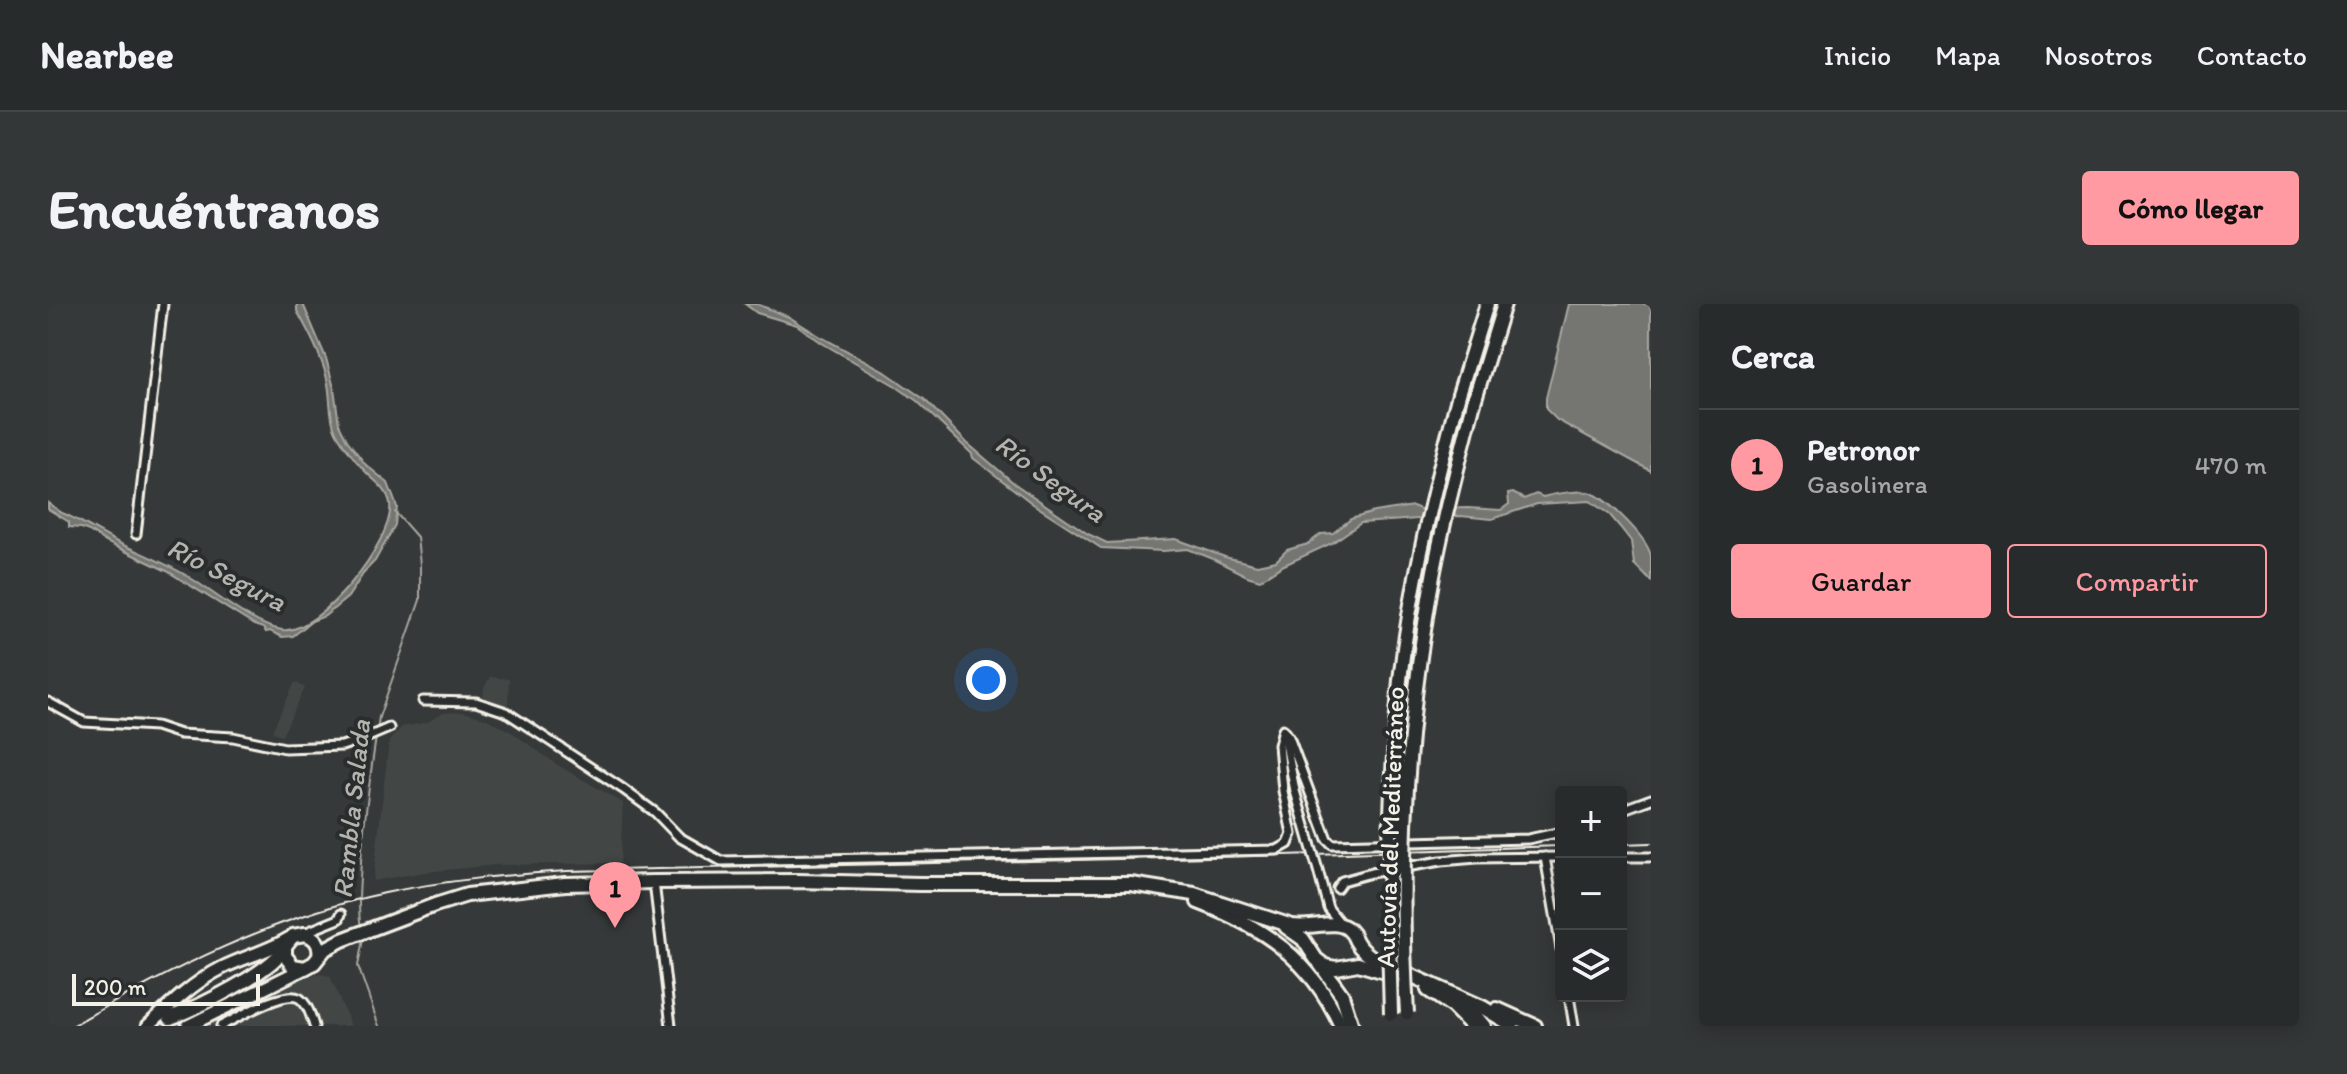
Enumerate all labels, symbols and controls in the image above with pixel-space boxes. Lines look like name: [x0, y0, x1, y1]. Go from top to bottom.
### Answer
text: Nearbee: [40, 32, 174, 78]
text: Inicio: [1824, 38, 1891, 72]
text: Mapa: [1935, 38, 2001, 72]
text: Nosotros: [2045, 38, 2153, 72]
text: Contacto: [2197, 38, 2307, 72]
button: Cómo llegar: [2082, 171, 2299, 245]
text: Encuéntranos: [48, 175, 380, 242]
text: Cerca: [1731, 336, 1815, 377]
water label: Río Segura: [989, 426, 1113, 530]
text: Petronor: [1807, 431, 1920, 468]
text: 1: [1751, 449, 1763, 481]
text: 470 m: [2195, 449, 2267, 481]
text: Gasolinera: [1807, 468, 1927, 500]
water label: Río Segura: [162, 530, 292, 619]
button: Guardar: [1731, 544, 1991, 618]
button: Compartir: [2007, 544, 2267, 618]
your location: [966, 660, 1006, 700]
street label: Autovía del Mediterráneo: [1369, 686, 1411, 968]
water label: Rambla Salada: [325, 717, 377, 900]
map controls: [1555, 786, 1627, 1002]
button: +: [1555, 786, 1627, 858]
button: −: [1555, 858, 1627, 930]
pin: 1: [589, 862, 641, 928]
button: layers: [1555, 930, 1627, 1002]
scale bar: [72, 970, 260, 1006]
text: 200 m: [84, 974, 146, 1001]

